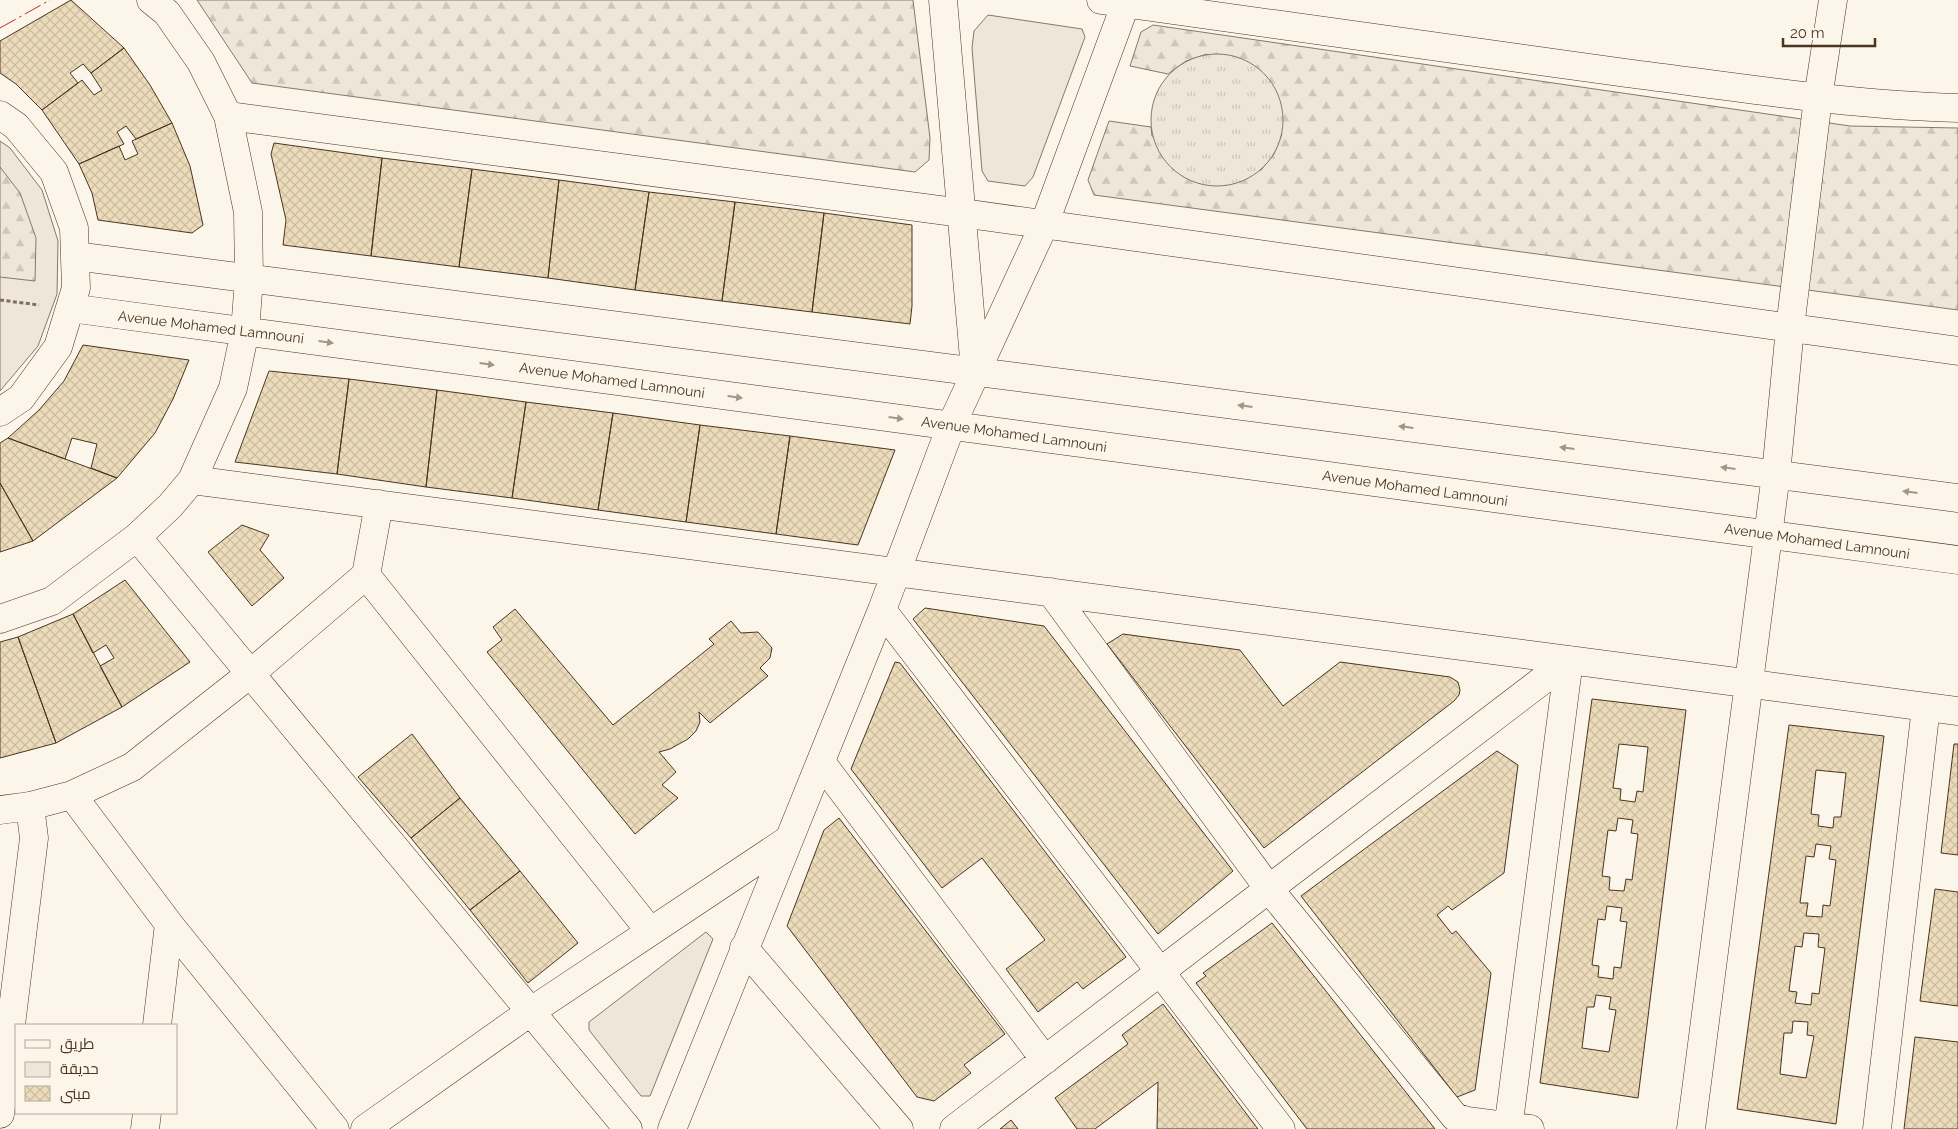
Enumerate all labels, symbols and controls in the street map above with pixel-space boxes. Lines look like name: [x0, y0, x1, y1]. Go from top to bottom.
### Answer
scale bar: [1783, 15, 1876, 47]
text: 20 m: [1790, 24, 1825, 42]
street label: Avenue Mohamed Lamnouni: [117, 308, 305, 346]
one-way arrow: [319, 338, 335, 346]
street label: Avenue Mohamed Lamnouni: [518, 359, 706, 401]
one-way arrow: [480, 360, 496, 368]
one-way arrow: [727, 393, 743, 401]
one-way arrow: [1236, 402, 1252, 410]
street label: Avenue Mohamed Lamnouni: [920, 413, 1108, 455]
one-way arrow: [888, 415, 904, 423]
one-way arrow: [1397, 423, 1413, 431]
one-way arrow: [1559, 443, 1575, 451]
one-way arrow: [1720, 464, 1736, 472]
street label: Avenue Mohamed Lamnouni: [1321, 467, 1509, 509]
one-way arrow: [1901, 488, 1917, 496]
street label: Avenue Mohamed Lamnouni: [1723, 520, 1911, 562]
legend: [15, 1024, 178, 1114]
text: طريق: [60, 1035, 94, 1054]
text: حديقة: [60, 1060, 99, 1078]
text: مبنى: [60, 1085, 91, 1104]

